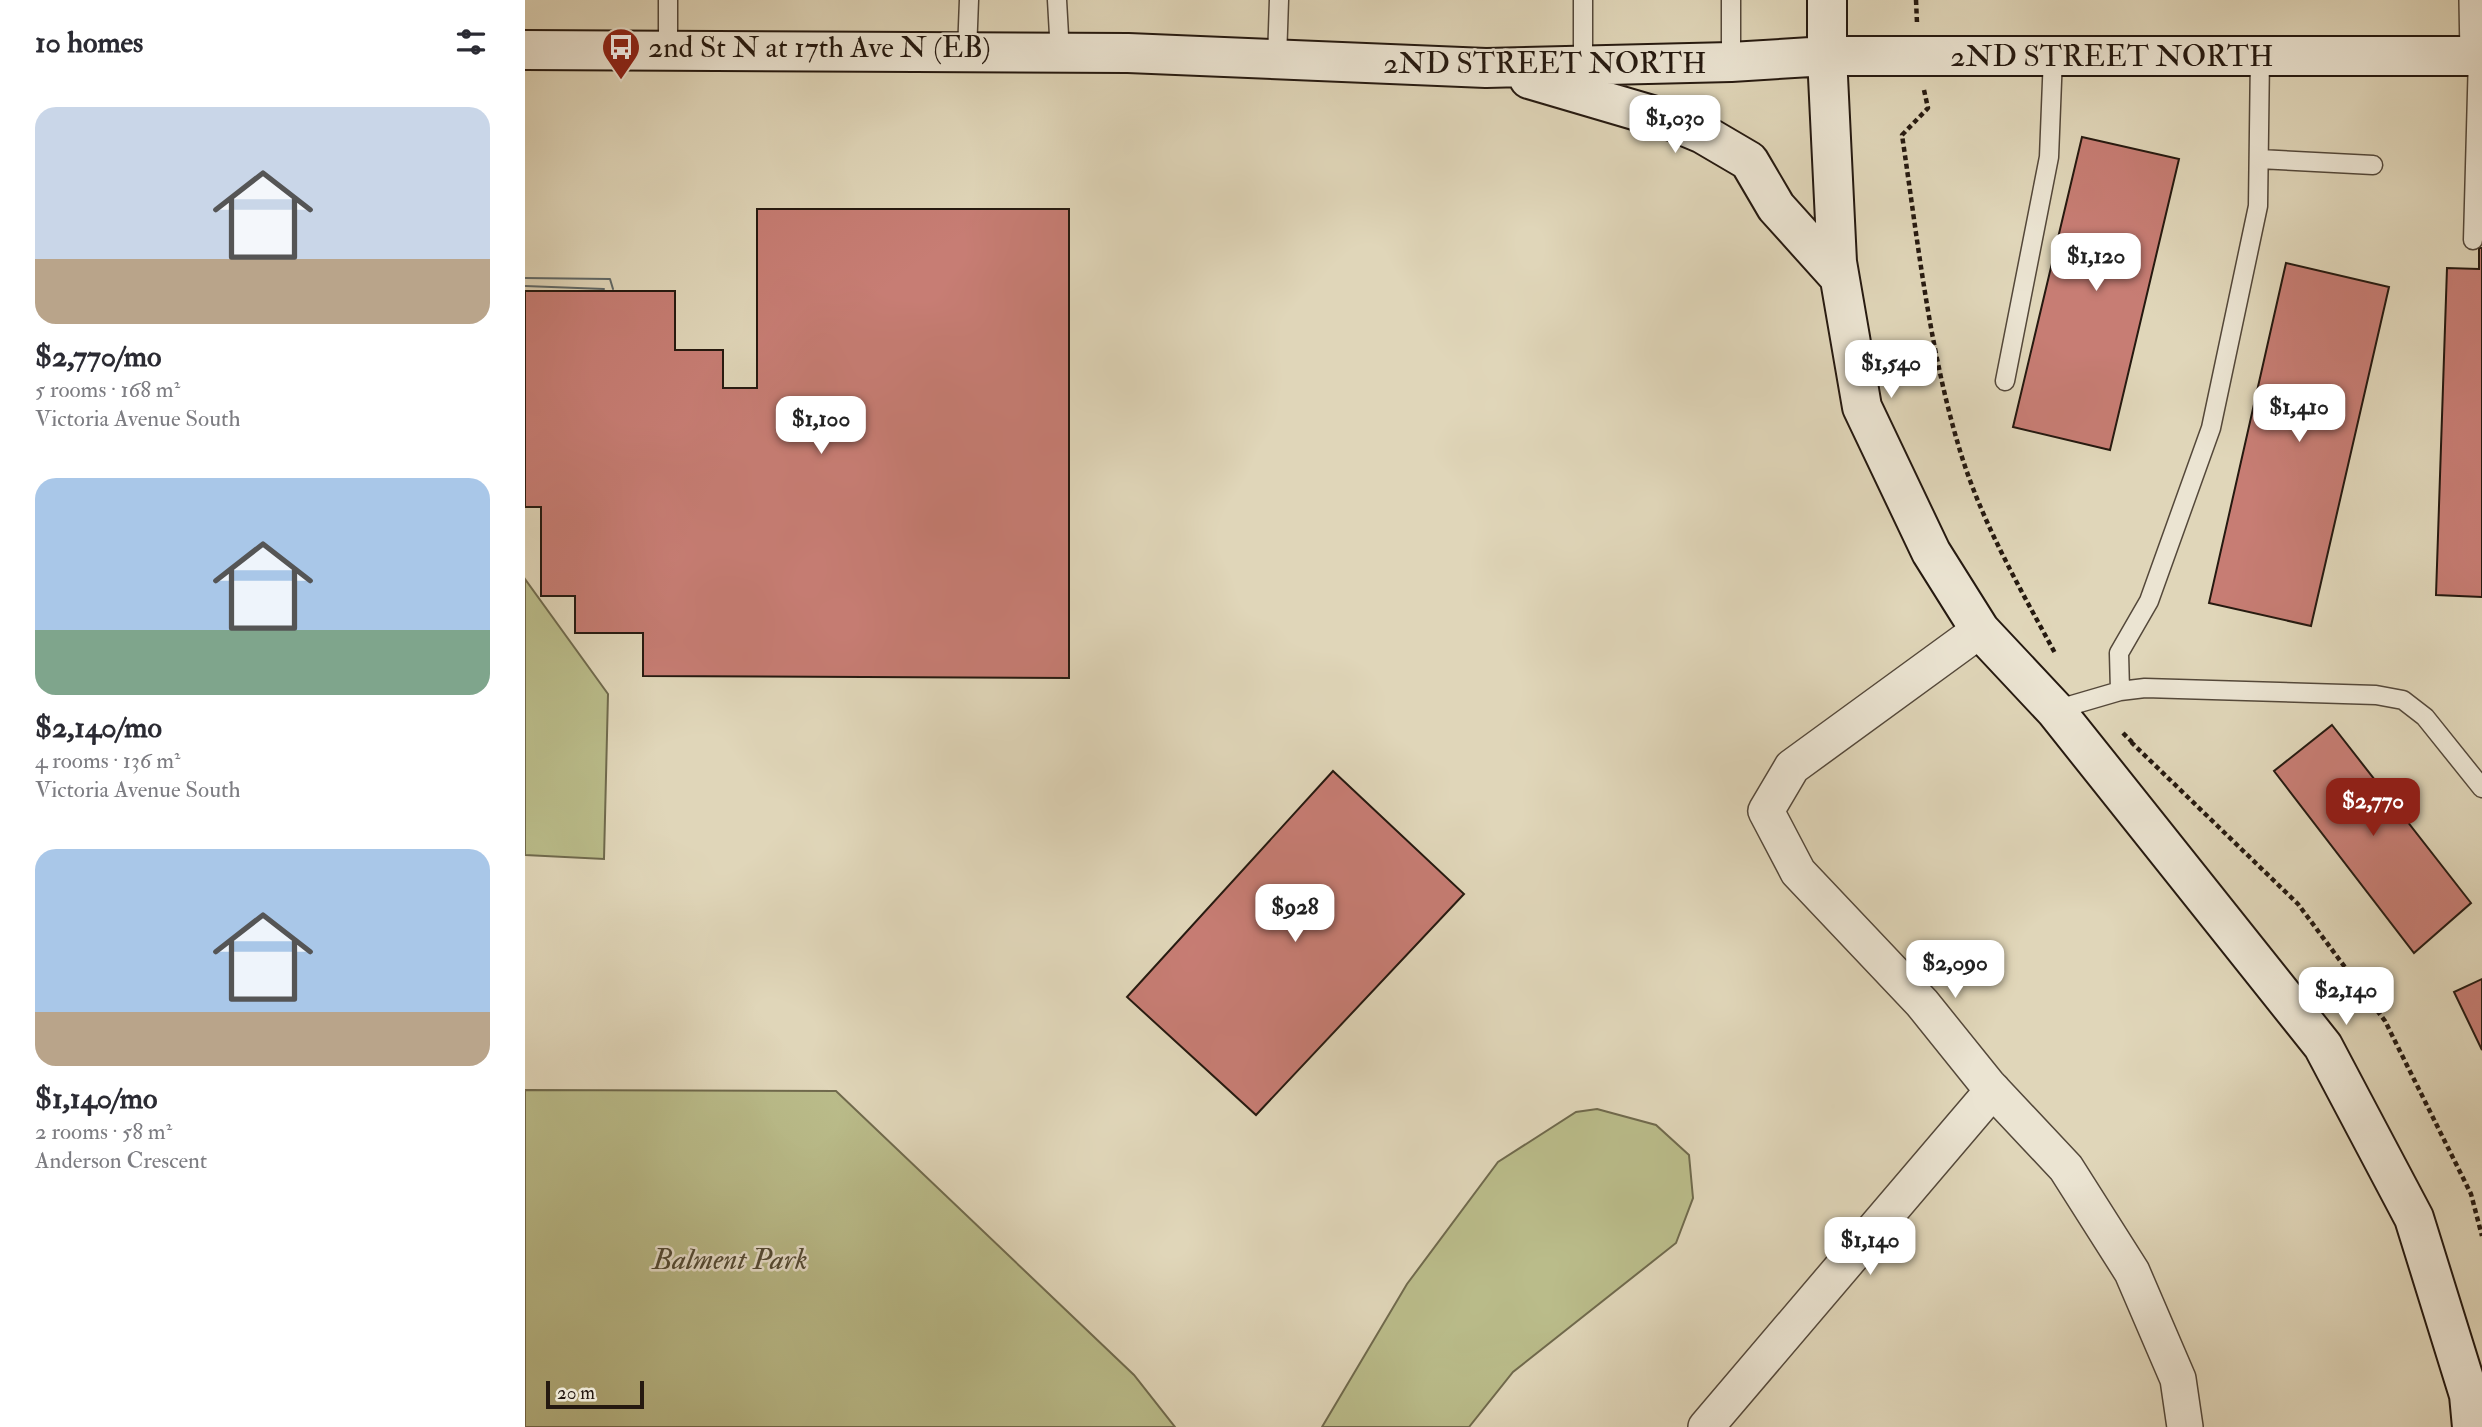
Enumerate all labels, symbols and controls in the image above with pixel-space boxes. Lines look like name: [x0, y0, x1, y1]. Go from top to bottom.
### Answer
icon: filters: [452, 23, 490, 61]
text: 10 homes: [35, 24, 143, 61]
bus stop icon: 2nd St N at 17th Ave N (EB): [600, 26, 642, 81]
place label: 2nd St N at 17th Ave N (EB): [648, 29, 991, 66]
street label: 2ND STREET NORTH: [1950, 38, 2274, 75]
street label: 2ND STREET NORTH: [1383, 45, 1707, 82]
pin: $1,030: [1618, 96, 1732, 155]
text: $1,030: [1645, 103, 1705, 132]
icon: home: [200, 152, 326, 278]
pin: $1,120: [2039, 233, 2153, 293]
text: $1,120: [2067, 241, 2125, 270]
text: $2,770/mo: [35, 338, 161, 375]
pin: $1,540: [1834, 340, 1948, 400]
text: $1,540: [1861, 348, 1921, 377]
text: 5 rooms · 168 m²: [35, 375, 180, 404]
pin: $1,410: [2242, 384, 2356, 444]
text: $1,410: [2269, 392, 2329, 421]
pin: $1,100: [764, 396, 878, 456]
text: Victoria Avenue South: [35, 404, 241, 433]
text: $1,100: [792, 404, 850, 433]
icon: home: [200, 523, 326, 649]
text: $2,140/mo: [35, 709, 162, 746]
text: 4 rooms · 136 m²: [35, 746, 181, 775]
text: Victoria Avenue South: [35, 775, 241, 804]
pin: $2,770: [2316, 778, 2430, 838]
text: $2,770: [2342, 786, 2404, 815]
pin: $928: [1254, 884, 1336, 944]
text: $928: [1271, 892, 1319, 921]
icon: home: [200, 894, 326, 1020]
pin: $2,090: [1898, 940, 2012, 1000]
text: $2,090: [1922, 948, 1988, 977]
pin: $2,140: [2289, 968, 2403, 1027]
text: $2,140: [2315, 975, 2377, 1004]
text: $1,140/mo: [35, 1080, 157, 1117]
text: 2 rooms · 58 m²: [35, 1117, 172, 1146]
text: Anderson Crescent: [35, 1146, 207, 1175]
pin: $1,140: [1813, 1218, 1927, 1277]
text: $1,140: [1840, 1225, 1900, 1254]
park label: Balment Park: [650, 1241, 808, 1278]
scale bar: [546, 1378, 644, 1410]
text: 20 m: [557, 1381, 595, 1405]

